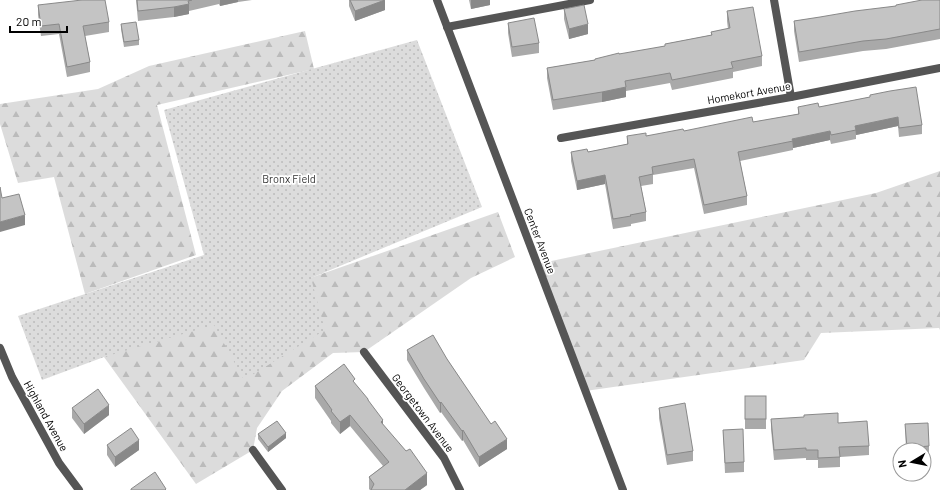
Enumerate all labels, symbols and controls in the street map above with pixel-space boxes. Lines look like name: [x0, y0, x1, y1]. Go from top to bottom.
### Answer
scale bar: [10, 8, 67, 34]
text: 20 m: [16, 14, 42, 28]
street label: Homekort Avenue: [706, 79, 792, 106]
park label: Bronx Field: [262, 172, 316, 185]
street label: Center Avenue: [522, 206, 559, 276]
street label: Georgetown Avenue: [390, 371, 457, 455]
street label: Highland Avenue: [22, 378, 71, 454]
north arrow: [892, 442, 932, 482]
text: N: [895, 459, 909, 469]

